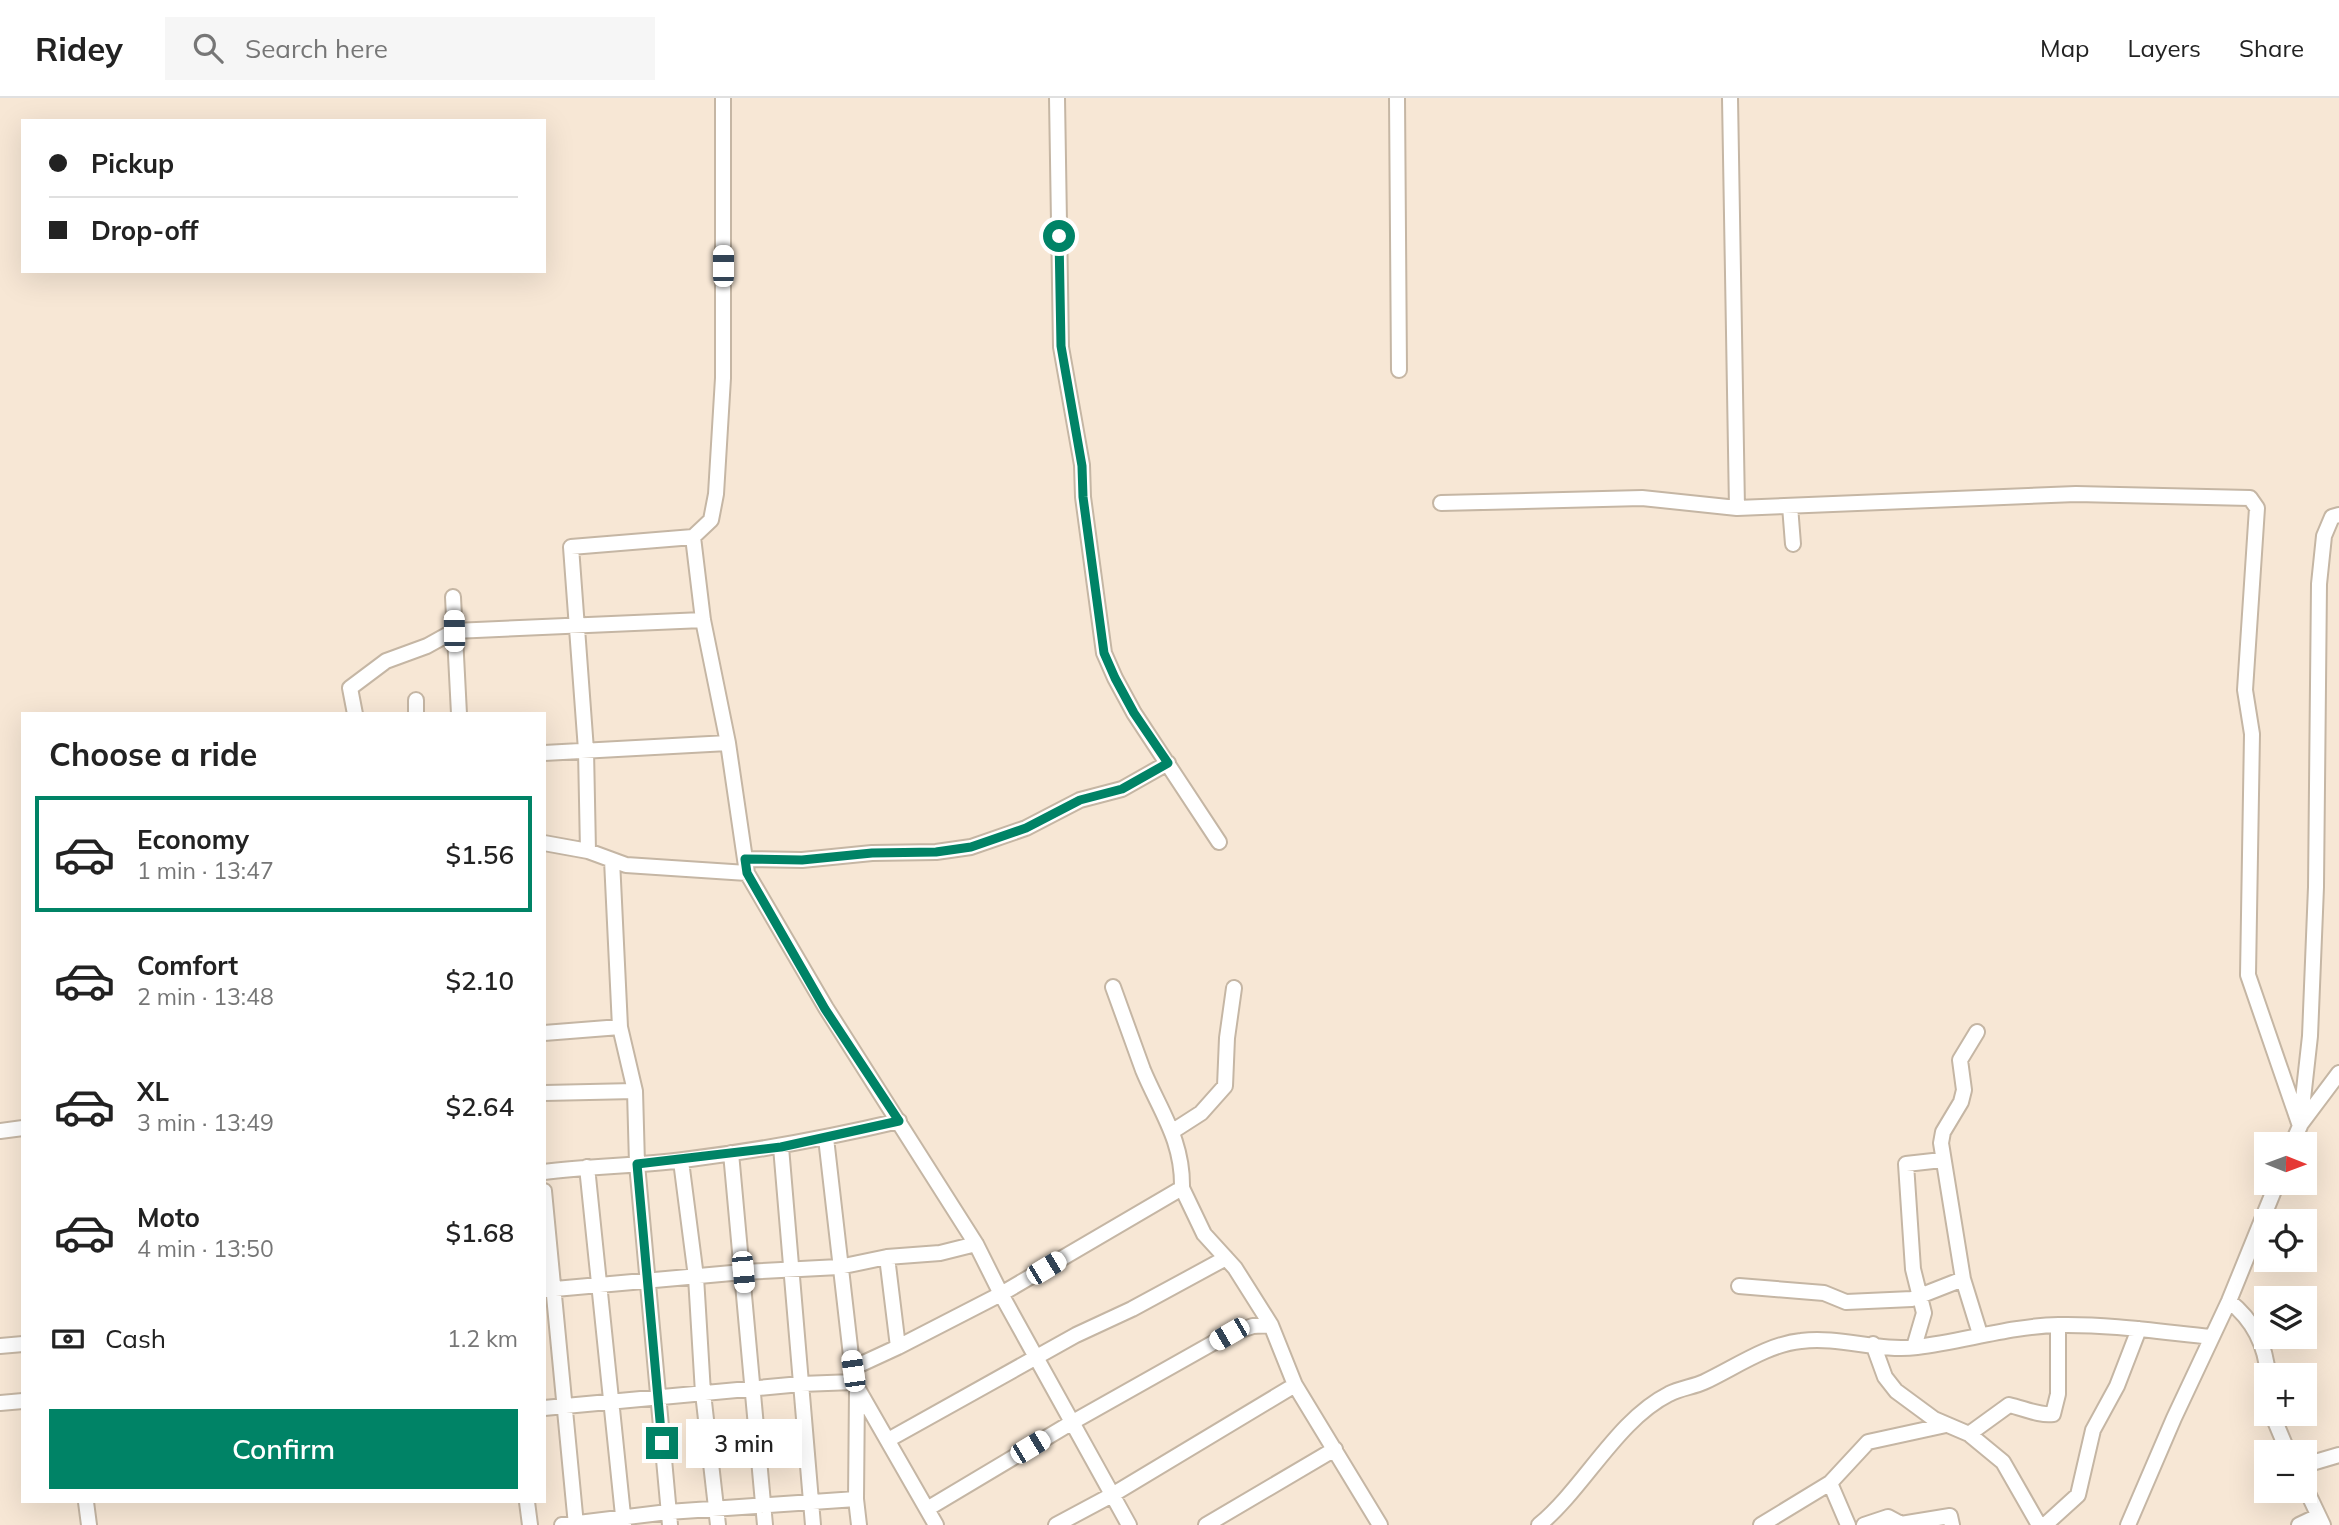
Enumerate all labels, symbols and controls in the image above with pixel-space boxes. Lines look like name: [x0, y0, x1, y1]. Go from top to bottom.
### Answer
search box: [165, 17, 655, 80]
text: Ridey: [35, 28, 123, 69]
icon: search: [189, 29, 227, 67]
text: Search here: [245, 32, 388, 65]
text: Map: [2040, 33, 2089, 63]
text: Layers: [2127, 33, 2201, 63]
text: Share: [2239, 33, 2304, 63]
text: Pickup: [91, 147, 174, 180]
text: Drop-off: [91, 214, 198, 247]
route start: [1043, 220, 1075, 252]
car: [713, 245, 734, 287]
car: [444, 610, 465, 652]
text: Choose a ride: [49, 734, 257, 774]
icon: car: [53, 823, 116, 886]
text: Economy: [137, 823, 249, 856]
text: $1.56: [445, 838, 514, 871]
text: 1 min · 13:47: [137, 856, 274, 885]
icon: car: [53, 949, 116, 1012]
text: Comfort: [137, 949, 238, 982]
text: $2.10: [445, 964, 514, 997]
text: 2 min · 13:48: [137, 982, 274, 1011]
icon: car: [53, 1075, 116, 1138]
text: XL: [137, 1075, 169, 1108]
text: $2.64: [445, 1090, 514, 1123]
text: 3 min · 13:49: [137, 1108, 274, 1137]
north arrow: [2254, 1132, 2317, 1195]
map controls: [2254, 1132, 2317, 1503]
icon: car: [53, 1201, 116, 1264]
text: Moto: [137, 1201, 200, 1234]
button: locate: [2254, 1209, 2317, 1272]
text: $1.68: [445, 1216, 514, 1249]
text: 4 min · 13:50: [137, 1234, 274, 1263]
car: [1023, 1248, 1070, 1288]
car: [731, 1250, 756, 1294]
button: layers: [2254, 1286, 2317, 1349]
car: [1206, 1314, 1253, 1354]
icon: cash: [49, 1320, 87, 1358]
text: Cash: [105, 1322, 166, 1355]
text: 1.2 km: [447, 1324, 518, 1353]
car: [840, 1349, 867, 1393]
button: +: [2254, 1363, 2317, 1426]
button: Confirm: [49, 1409, 518, 1489]
callout: 3 min: [686, 1418, 802, 1468]
route end: [646, 1427, 678, 1459]
car: [1007, 1427, 1054, 1467]
text: 3 min: [714, 1429, 774, 1458]
button: −: [2254, 1440, 2317, 1503]

